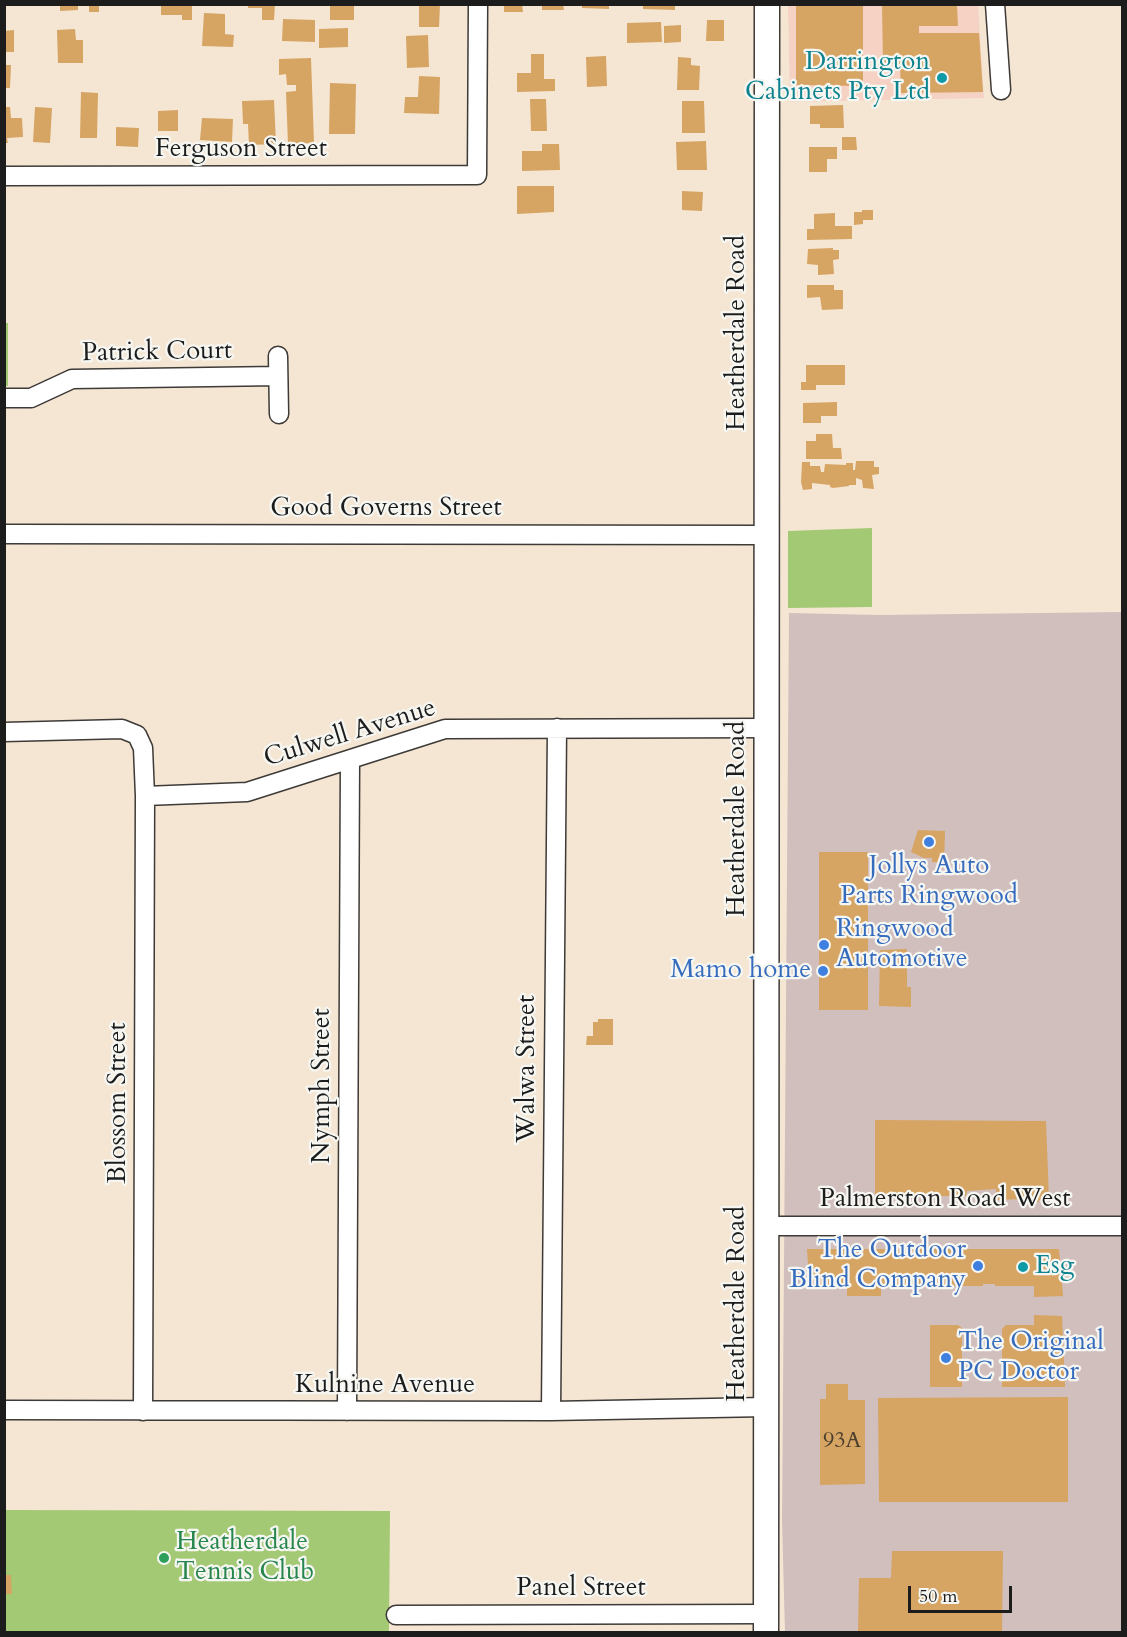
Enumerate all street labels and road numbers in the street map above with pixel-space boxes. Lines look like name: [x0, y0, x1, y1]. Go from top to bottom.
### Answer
street label: Ferguson Street: [155, 134, 327, 166]
street label: Heatherdale Road: [722, 235, 754, 431]
street label: Patrick Court: [82, 336, 232, 370]
street label: Good Governs Street: [270, 493, 502, 525]
street label: Culwell Avenue: [260, 693, 440, 775]
street label: Heatherdale Road: [722, 721, 754, 917]
street label: Walwa Street: [512, 995, 544, 1143]
street label: Nymph Street: [307, 1008, 339, 1164]
street label: Blossom Street: [103, 1022, 135, 1184]
street label: Palmerston Road West: [820, 1184, 1070, 1216]
street label: Heatherdale Road: [722, 1206, 754, 1402]
street label: Kulnine Avenue: [295, 1370, 475, 1402]
street label: Panel Street: [516, 1573, 646, 1605]

